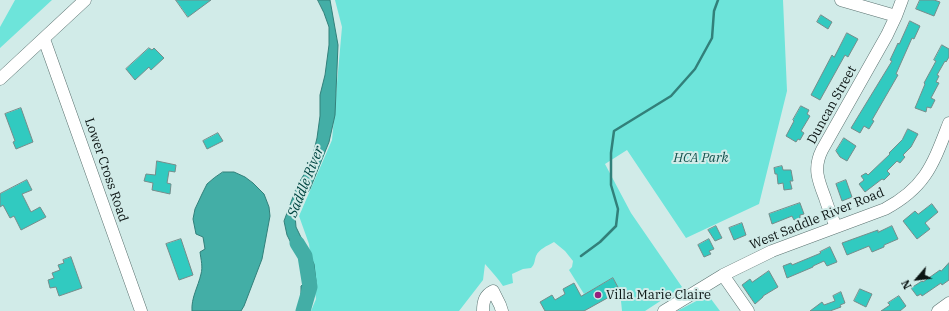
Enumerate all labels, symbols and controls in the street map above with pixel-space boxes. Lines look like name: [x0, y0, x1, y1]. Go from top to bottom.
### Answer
street label: Duncan Street: [804, 63, 860, 147]
street label: Lower Cross Road: [81, 116, 131, 224]
water label: Saddle River: [284, 144, 328, 220]
park label: HCA Park: [673, 150, 729, 166]
street label: West Saddle River Road: [747, 185, 887, 253]
north arrow: [897, 259, 937, 299]
text: N: [898, 278, 915, 292]
place label: Villa Marie Claire: [606, 287, 711, 303]
marker: Villa Marie Claire: [593, 290, 603, 300]

